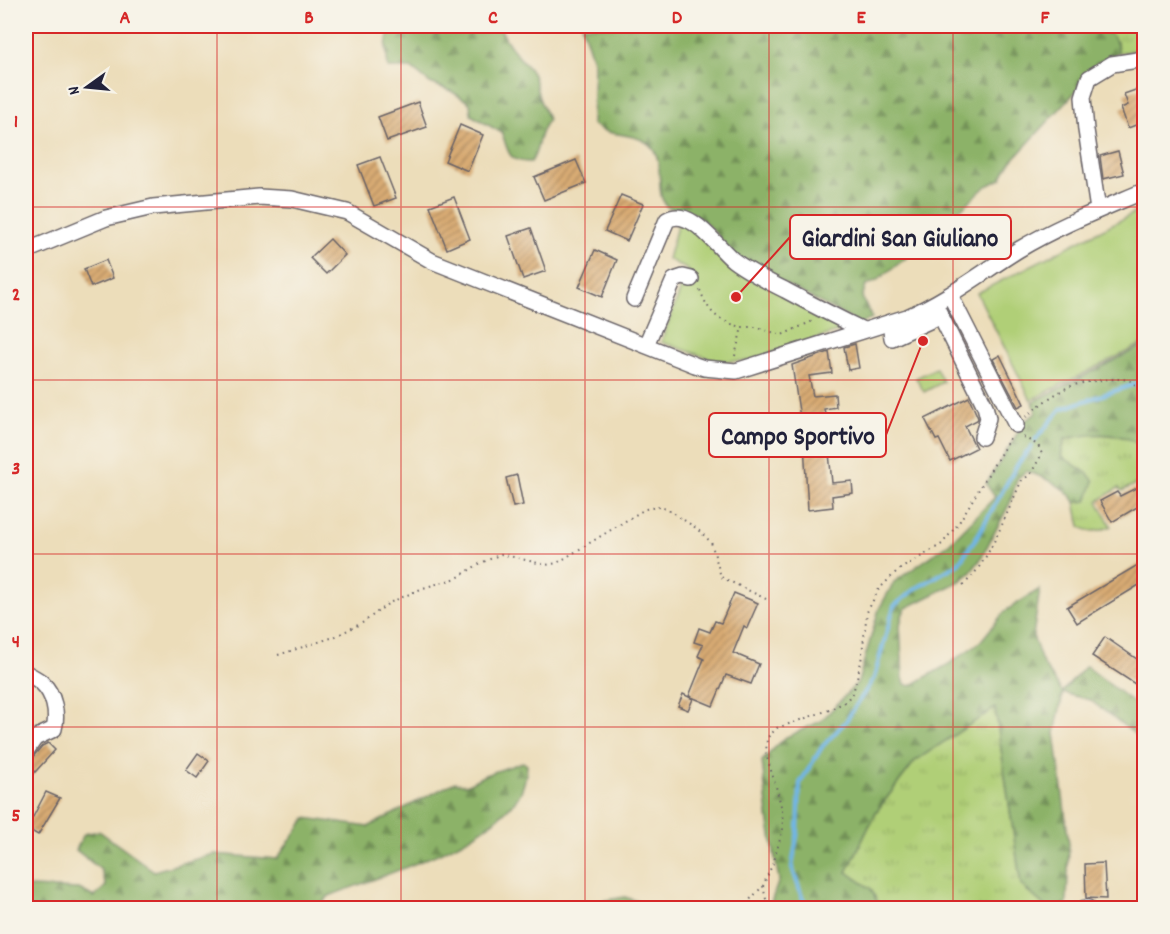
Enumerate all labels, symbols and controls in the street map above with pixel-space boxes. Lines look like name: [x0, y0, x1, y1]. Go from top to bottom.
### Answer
text: A: [120, 5, 131, 33]
text: B: [304, 5, 314, 33]
text: C: [488, 5, 498, 33]
text: D: [672, 5, 683, 33]
text: E: [856, 5, 866, 33]
text: F: [1041, 5, 1051, 33]
north arrow: [57, 57, 117, 117]
text: N: [63, 83, 87, 97]
text: 1: [14, 109, 18, 137]
callout: Giardini San Giuliano: [790, 215, 1011, 259]
text: Giardini San Giuliano: [802, 222, 999, 259]
text: 2: [12, 282, 20, 310]
callout: Campo Sportivo: [709, 413, 886, 457]
text: Campo Sportivo: [721, 420, 875, 457]
text: 3: [12, 456, 20, 484]
text: 4: [12, 629, 20, 657]
text: 5: [11, 803, 21, 831]

